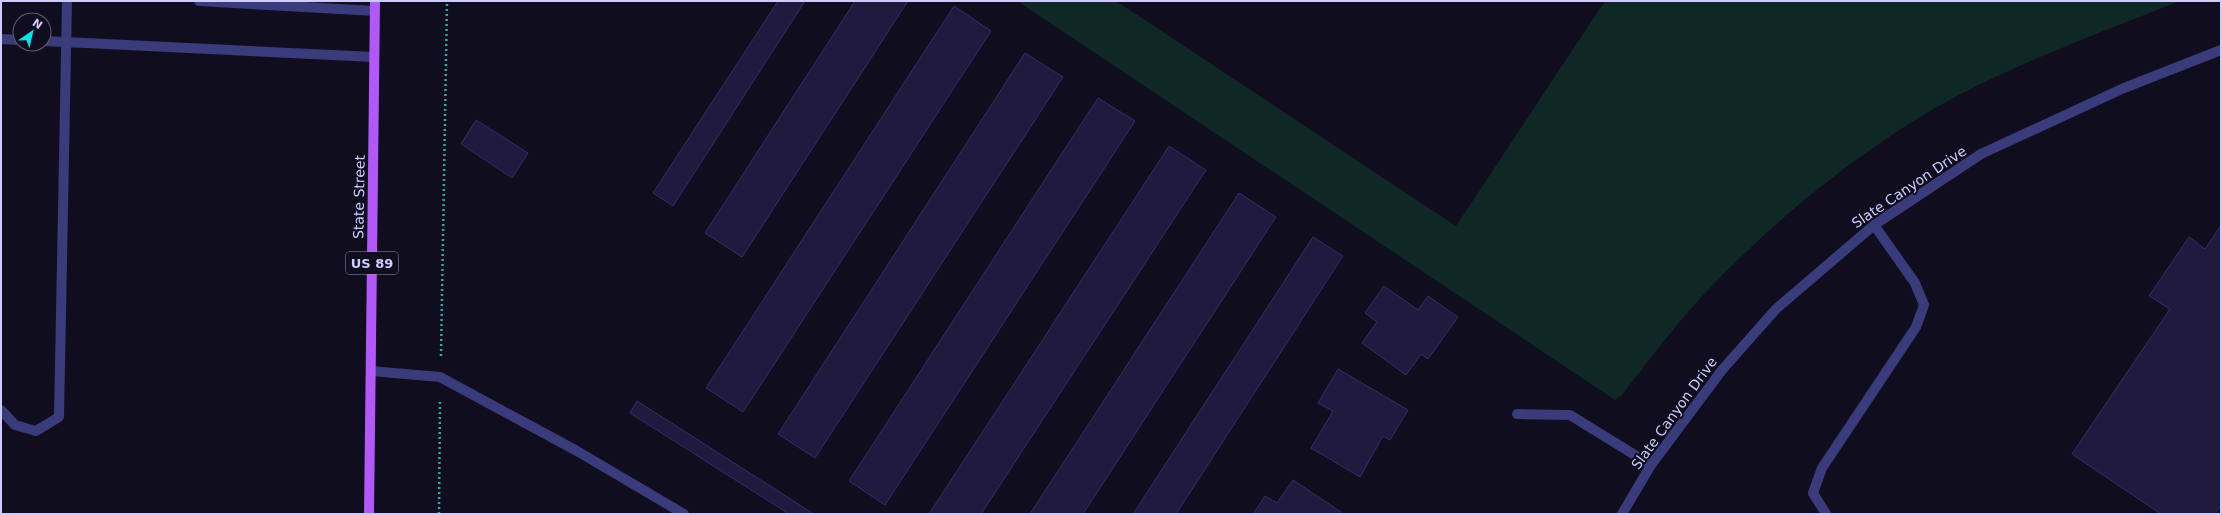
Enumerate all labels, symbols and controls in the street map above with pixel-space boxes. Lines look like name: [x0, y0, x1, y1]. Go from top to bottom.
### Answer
north arrow: [12, 12, 52, 52]
text: N: [30, 16, 45, 32]
street label: Slate Canyon Drive: [1849, 143, 1969, 231]
street label: State Street: [350, 154, 368, 239]
road number: US 89: [346, 252, 398, 274]
street label: Slate Canyon Drive: [1628, 354, 1720, 472]

